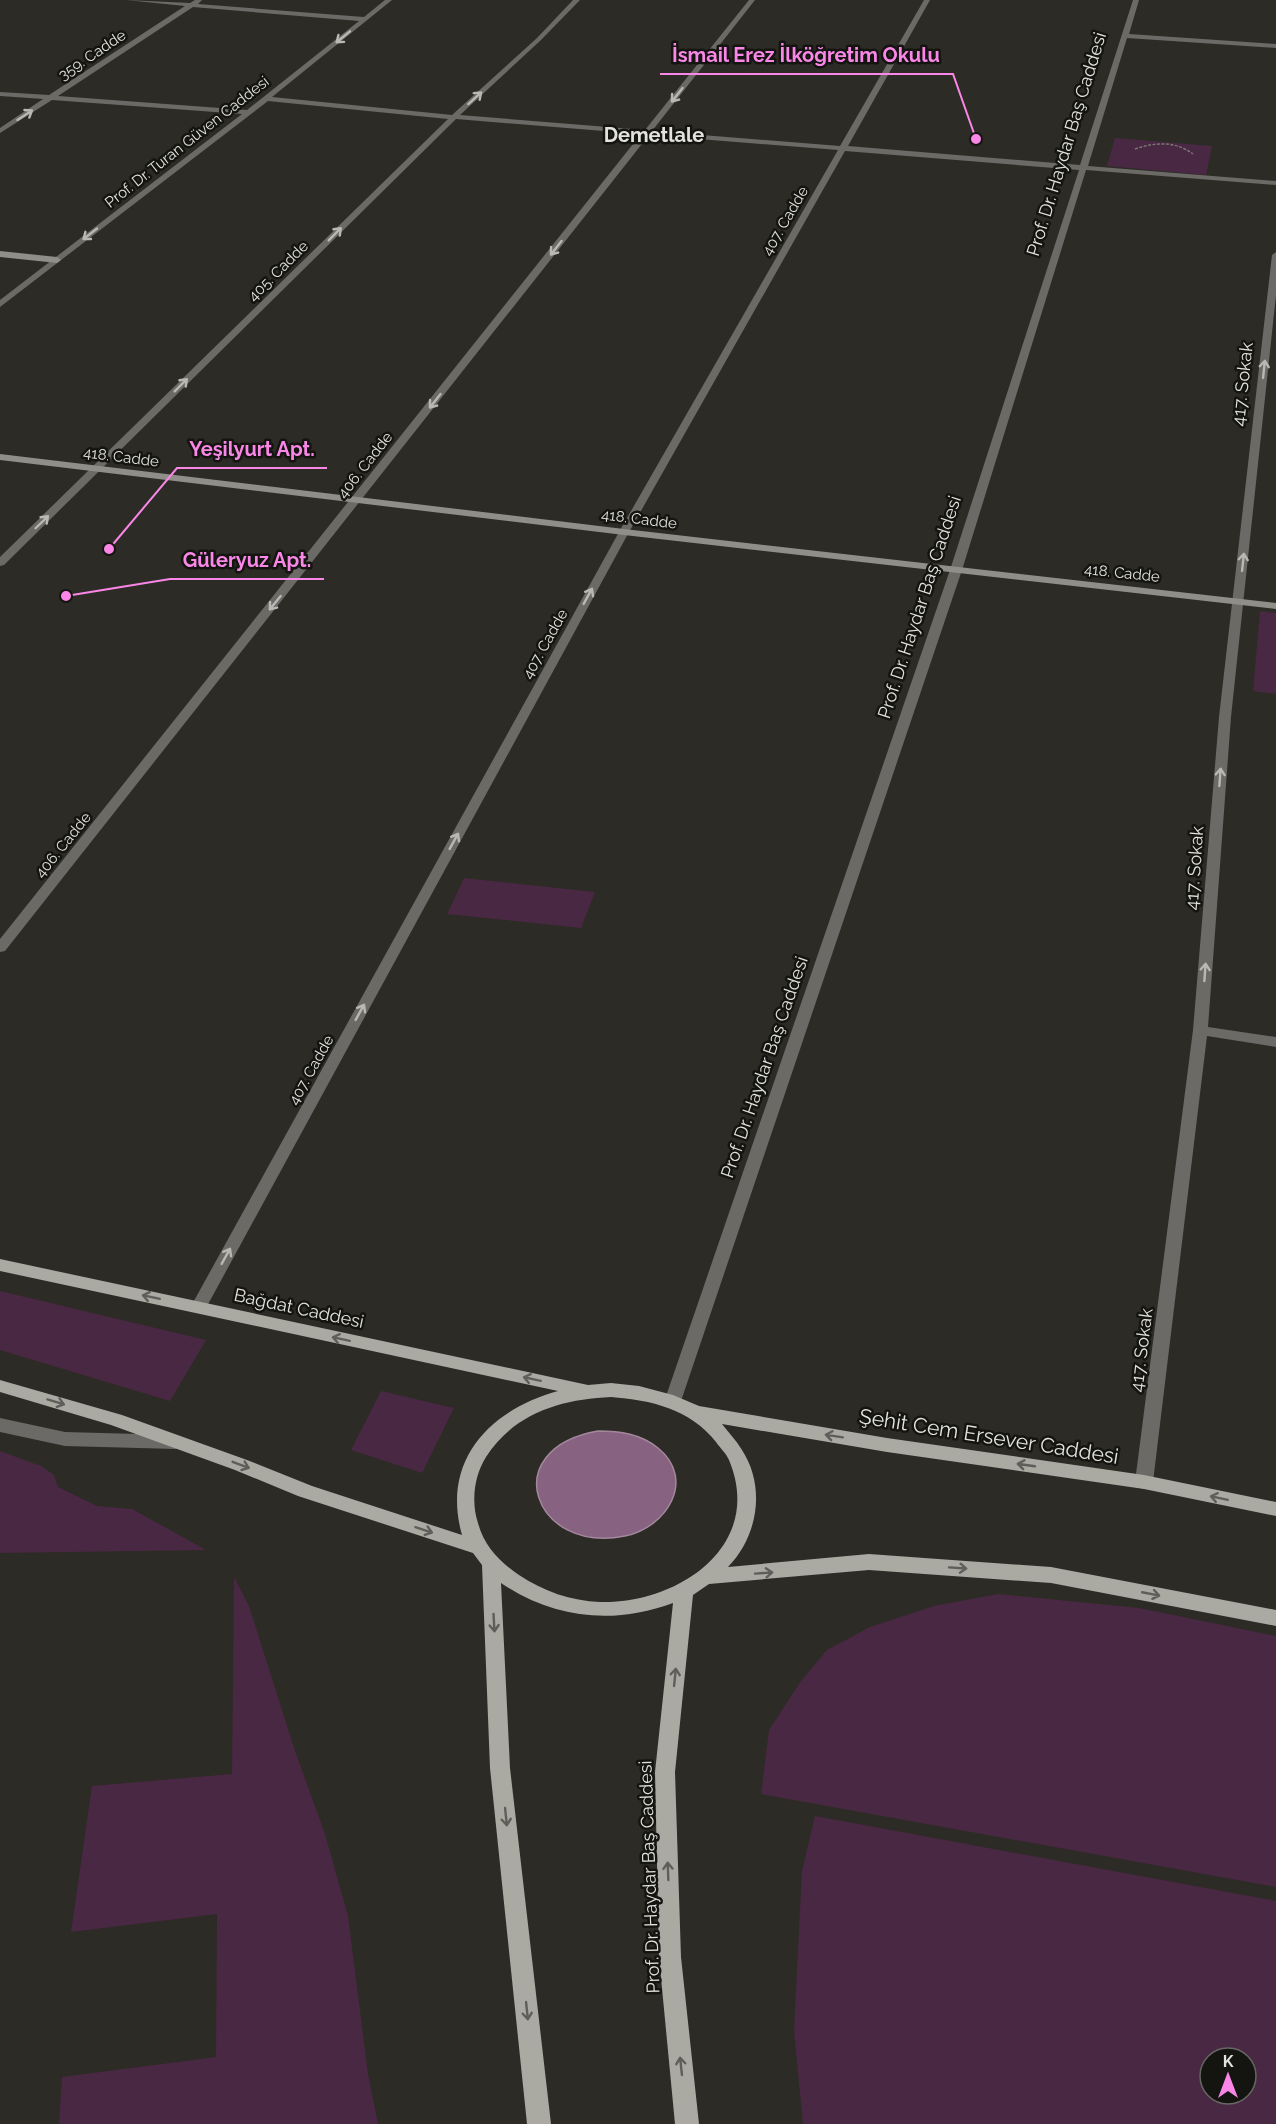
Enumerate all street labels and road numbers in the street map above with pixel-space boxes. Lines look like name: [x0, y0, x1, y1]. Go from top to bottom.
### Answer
street label: 359. Cadde: [55, 26, 129, 84]
street label: Prof. Dr. Haydar Baş Caddesi: [1022, 30, 1110, 258]
street label: Prof. Dr. Turan Güven Caddesi: [101, 72, 273, 212]
street label: 407. Cadde: [758, 183, 812, 259]
street label: 405. Cadde: [244, 237, 312, 305]
street label: 417. Sokak: [1227, 340, 1257, 427]
street label: 406. Cadde: [334, 428, 397, 502]
street label: 418. Cadde: [82, 443, 160, 471]
street label: Prof. Dr. Haydar Baş Caddesi: [873, 493, 965, 721]
street label: 418. Cadde: [600, 505, 678, 533]
street label: 418. Cadde: [1083, 560, 1161, 586]
street label: 407. Cadde: [518, 606, 572, 682]
street label: 406. Cadde: [31, 808, 95, 881]
street label: 417. Sokak: [1181, 825, 1207, 911]
street label: Prof. Dr. Haydar Baş Caddesi: [716, 953, 812, 1181]
street label: 407. Cadde: [284, 1032, 338, 1108]
street label: Bağdat Caddesi: [232, 1284, 366, 1332]
street label: 417. Sokak: [1125, 1306, 1157, 1393]
street label: Şehit Cem Ersever Caddesi: [858, 1403, 1120, 1469]
street label: Prof. Dr. Haydar Baş Caddesi: [634, 1760, 664, 1994]

